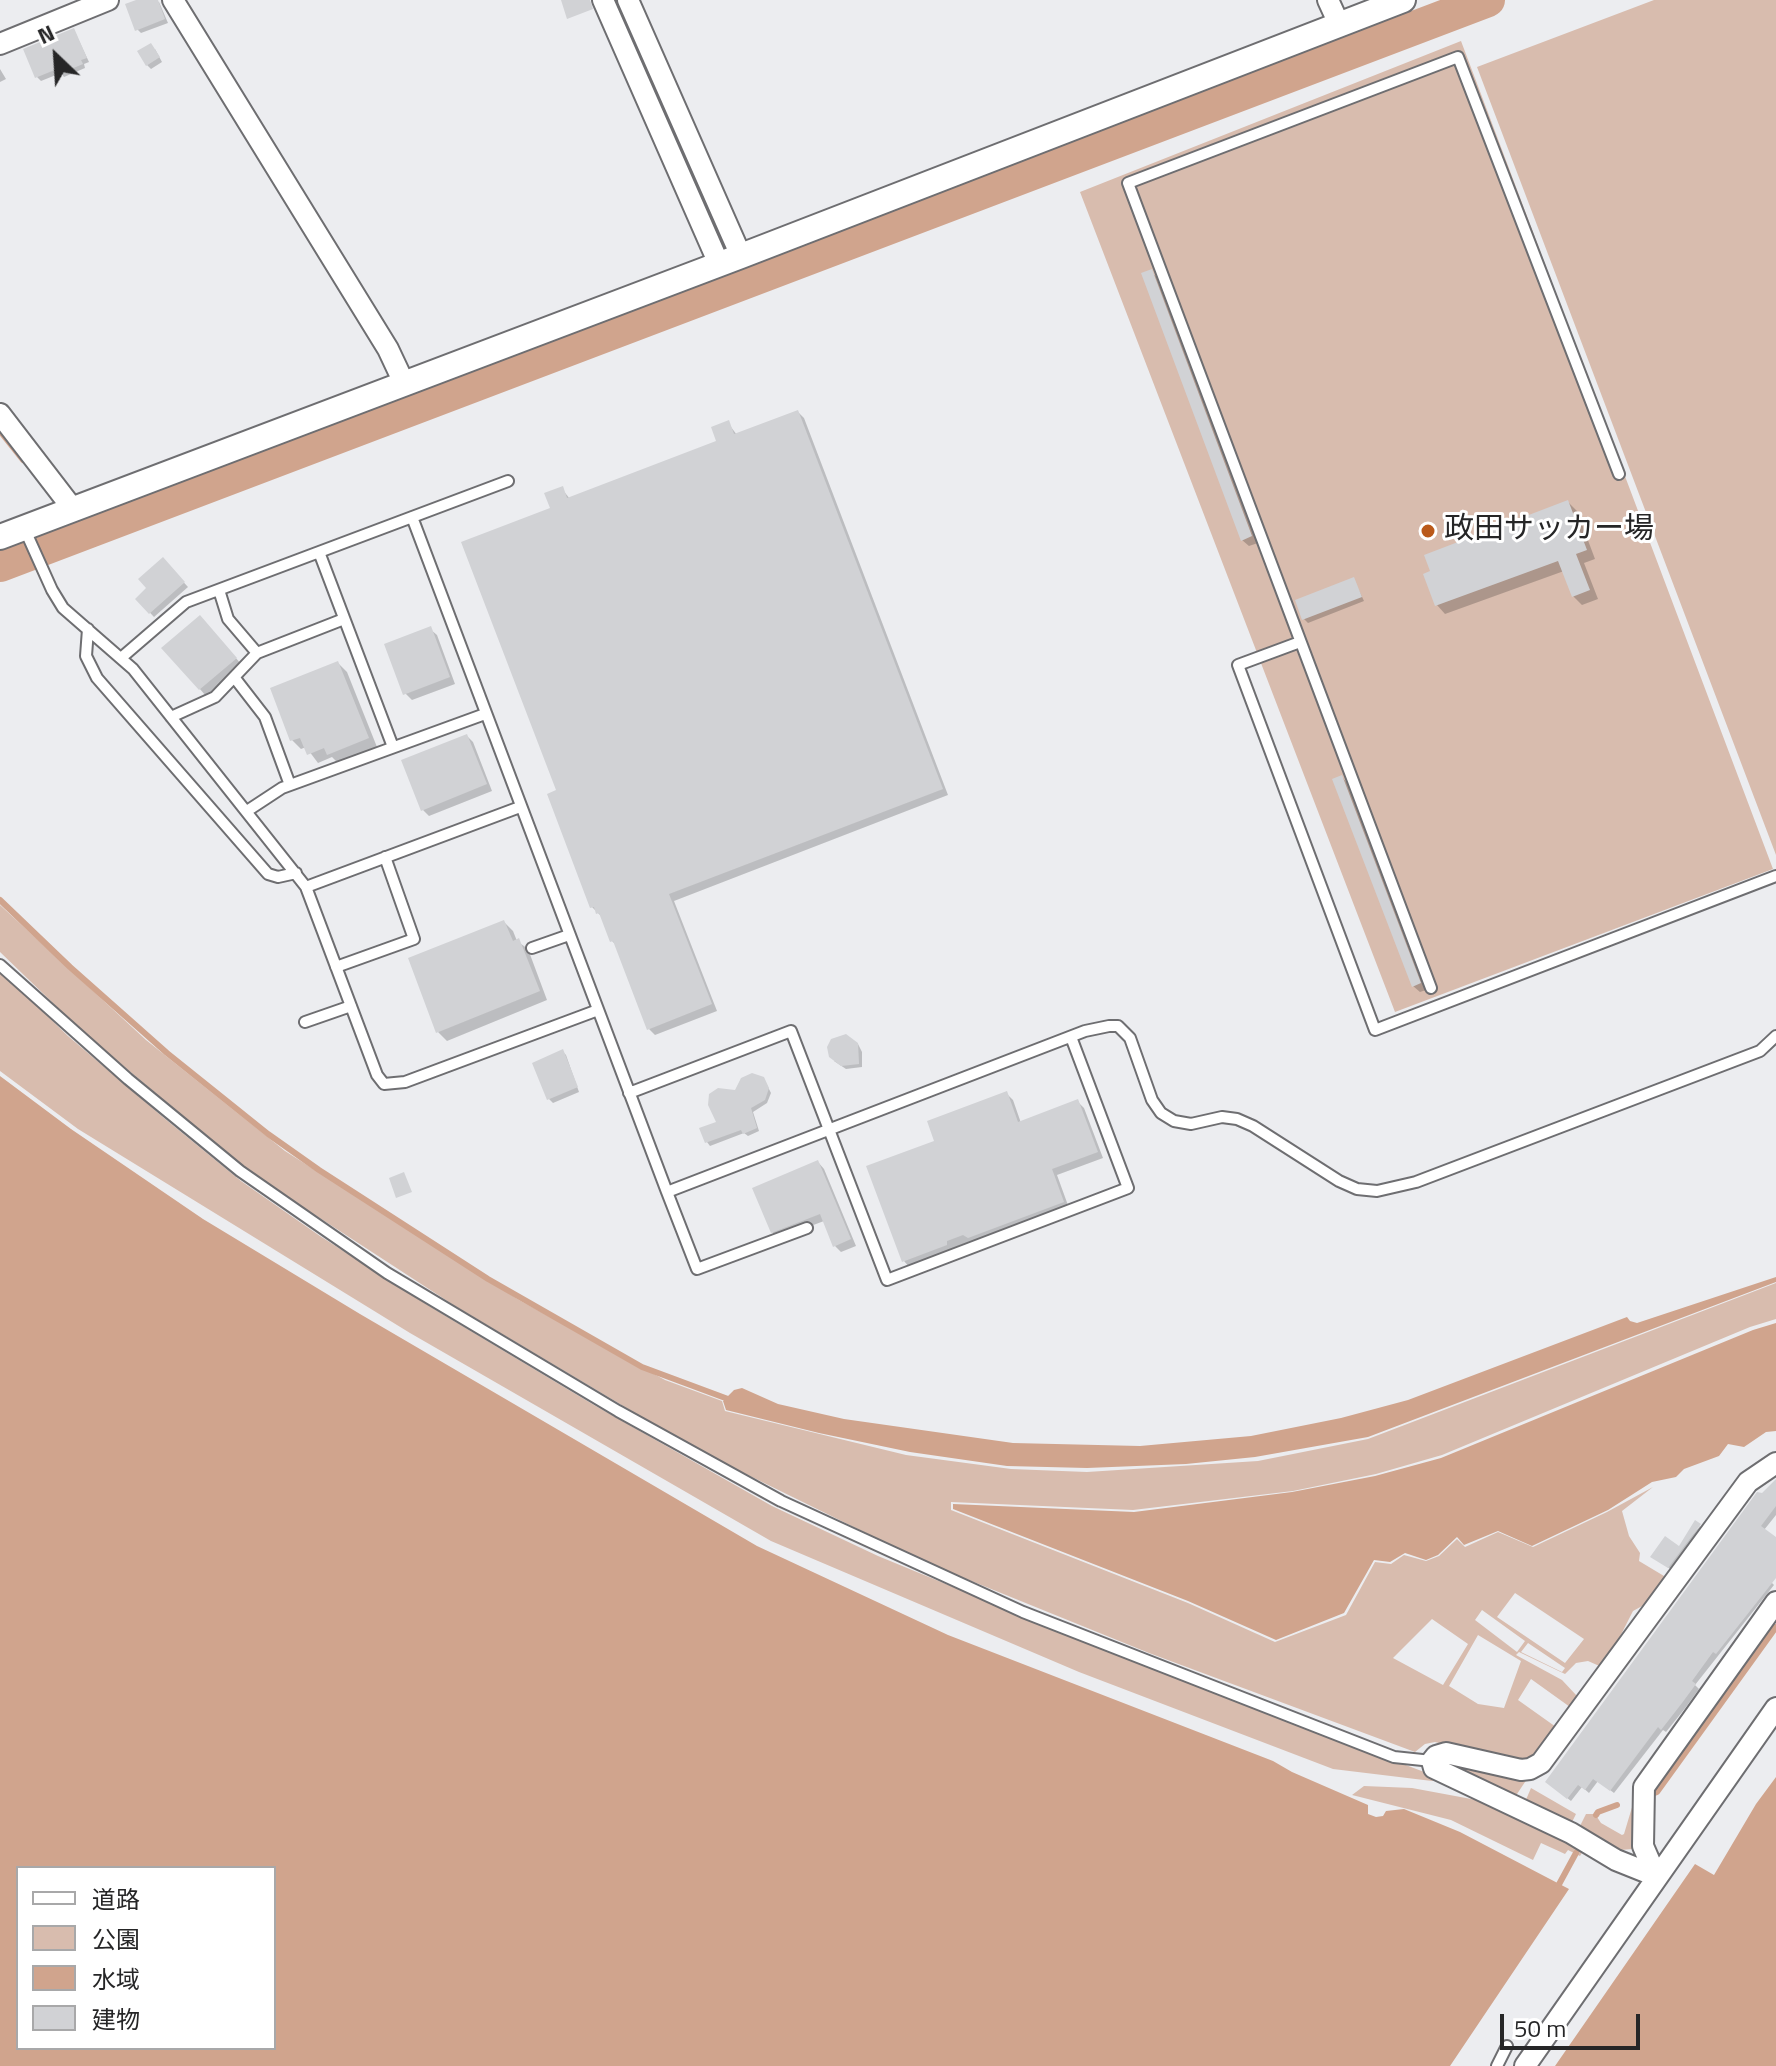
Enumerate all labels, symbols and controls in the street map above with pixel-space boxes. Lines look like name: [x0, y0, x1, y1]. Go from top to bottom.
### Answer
north arrow: [16, 16, 96, 96]
text: N: [32, 16, 60, 53]
place label: 政田サッカー場: [1444, 513, 1654, 549]
marker: 政田サッカー場: [1419, 522, 1437, 540]
legend: [16, 1866, 276, 2050]
text: 道路: [92, 1881, 140, 1917]
text: 公園: [92, 1921, 140, 1957]
text: 水域: [92, 1961, 140, 1997]
scale bar: [1504, 1998, 1644, 2048]
text: 建物: [92, 2001, 140, 2037]
text: 50 m: [1514, 2010, 1566, 2046]

